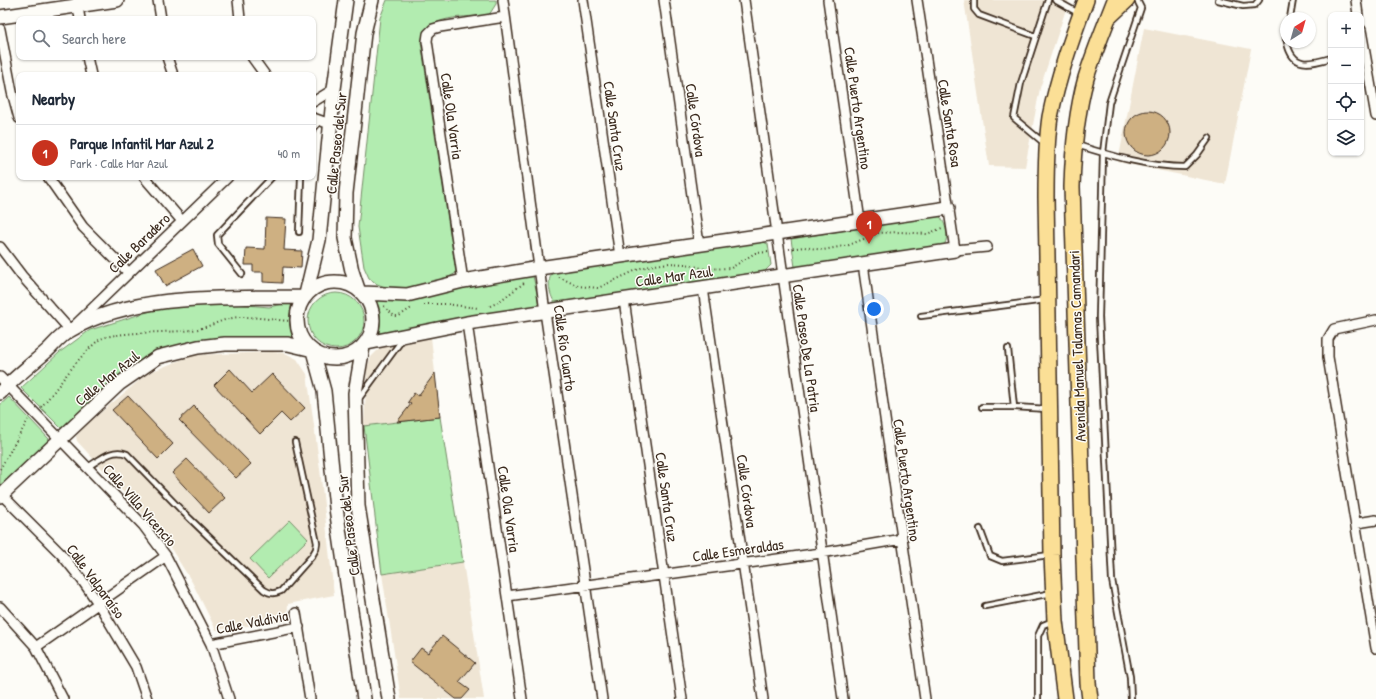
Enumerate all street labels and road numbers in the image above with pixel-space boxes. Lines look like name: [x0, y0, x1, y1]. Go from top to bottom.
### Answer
street label: Calle Puerto Argentino: [839, 45, 877, 171]
street label: Calle Ola Varria: [436, 72, 468, 161]
street label: Calle Santa Rosa: [933, 78, 967, 168]
street label: Calle Santa Cruz: [598, 80, 632, 173]
street label: Calle Córdova: [680, 82, 712, 158]
street label: Calle Paseo del Sur: [320, 91, 352, 195]
street label: Calle Baradero: [103, 208, 175, 278]
street label: Avenida Manuel Talamas Camandari: [1063, 250, 1091, 442]
street label: Calle Mar Azul: [634, 260, 714, 292]
street label: Calle Paseo De La Patria: [788, 283, 826, 413]
street label: Calle Río Cuarto: [549, 304, 581, 392]
street label: Calle Mar Azul: [70, 345, 144, 411]
street label: Calle Puerto Argentino: [888, 417, 926, 543]
street label: Calle Santa Cruz: [650, 451, 684, 544]
street label: Calle Córdova: [731, 453, 763, 529]
street label: Calle Villa Vicencio: [98, 459, 182, 551]
street label: Calle Ola Varria: [493, 465, 525, 554]
street label: Calle Paseo del Sur: [331, 473, 365, 577]
street label: Calle Esmeraldas: [691, 533, 785, 567]
street label: Calle Valparaíso: [62, 539, 130, 623]
street label: Calle Valdivia: [214, 605, 290, 639]

